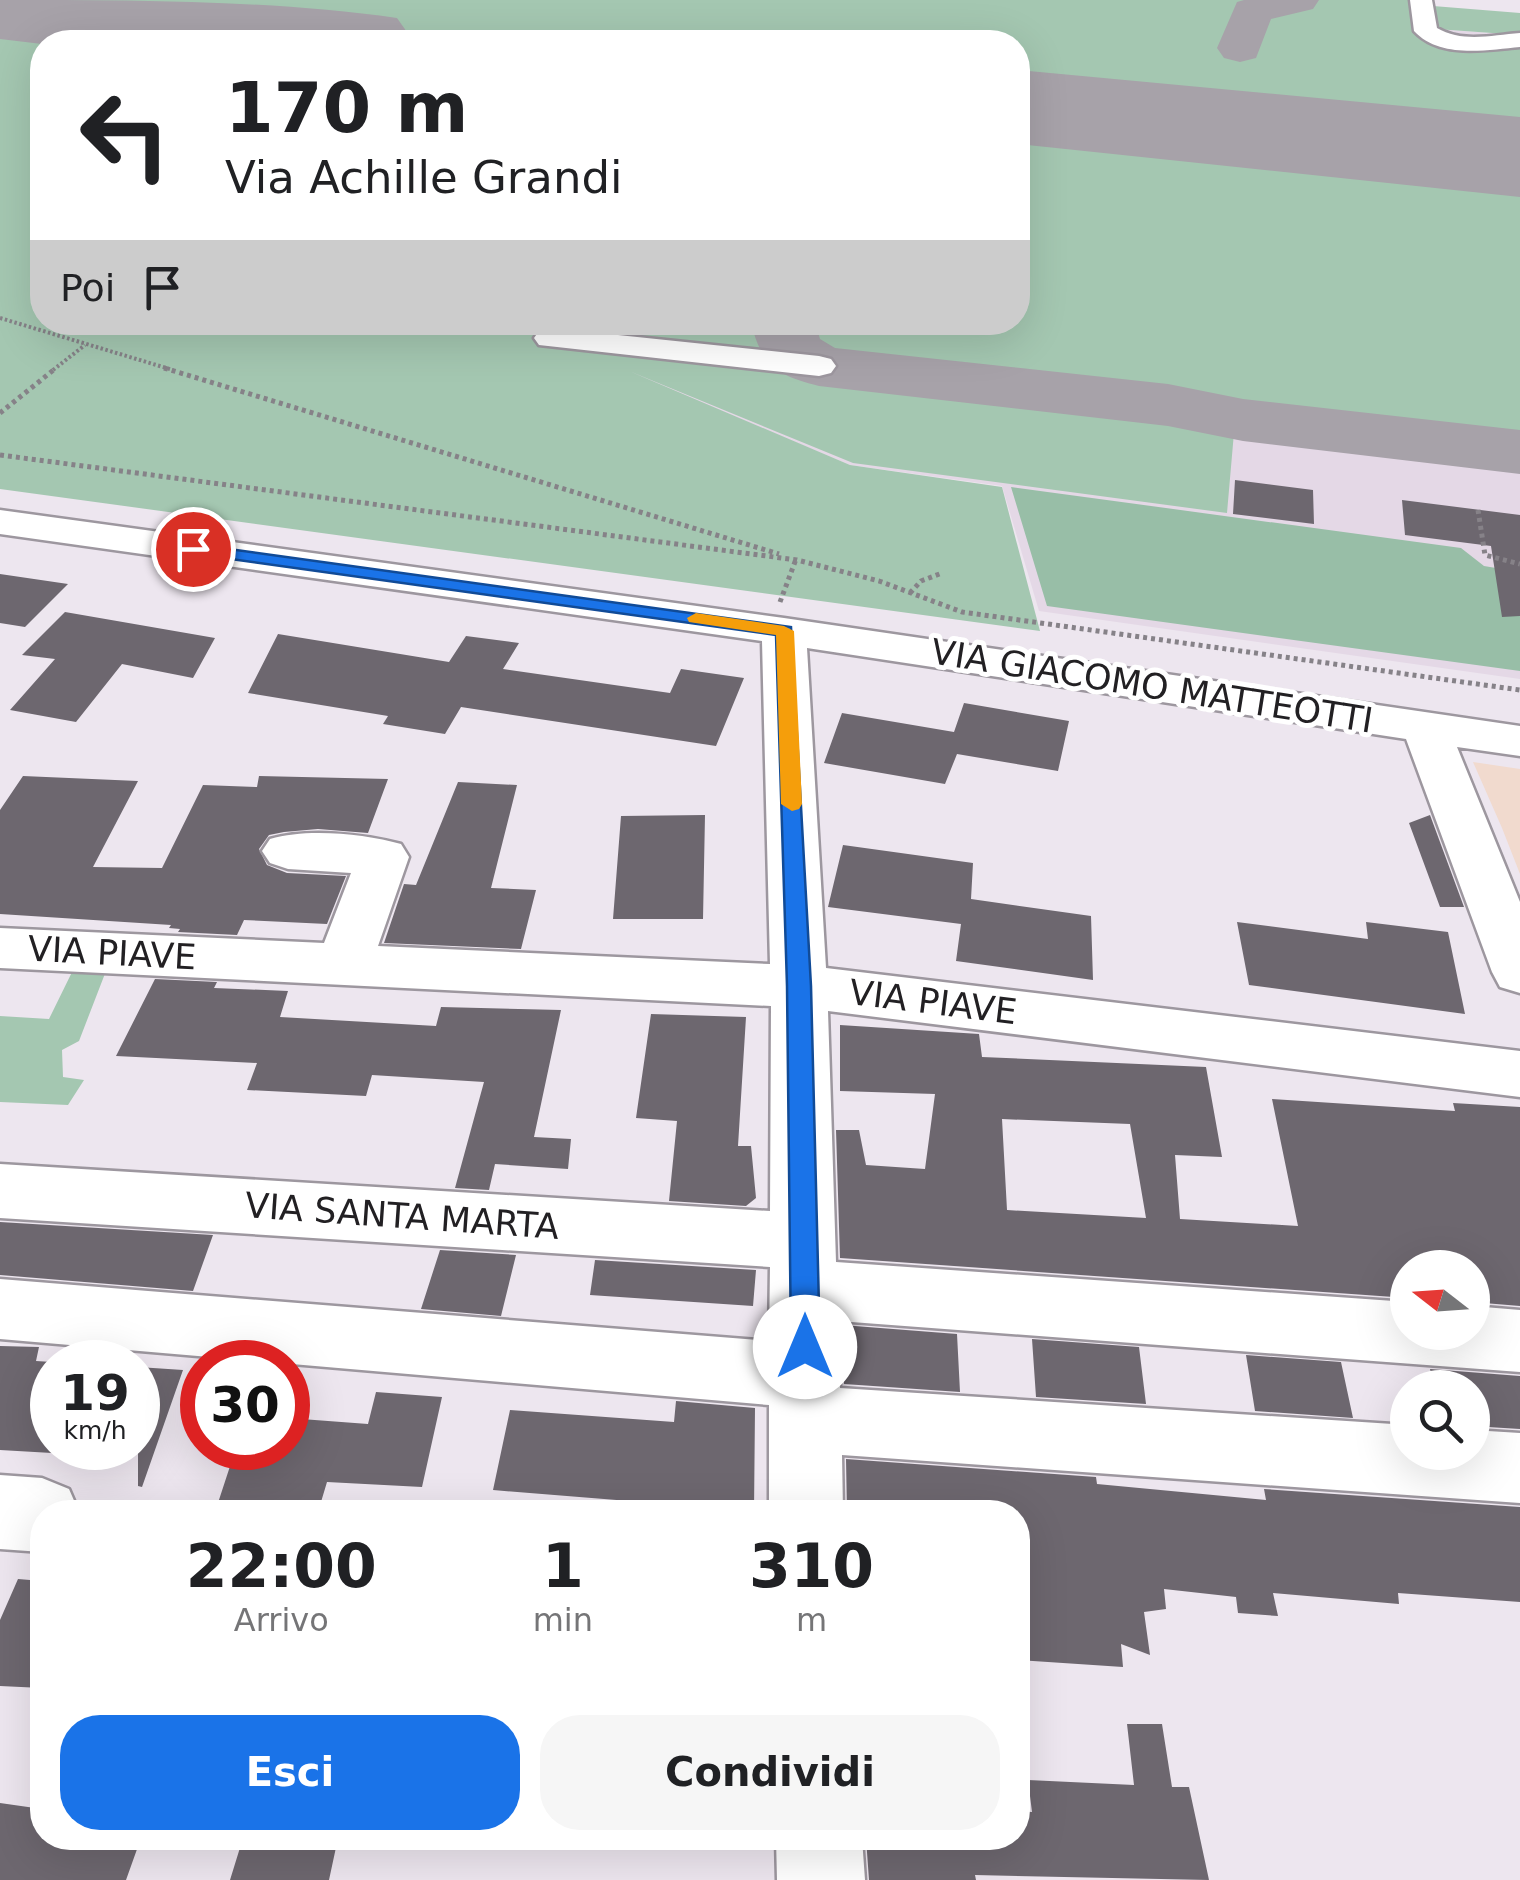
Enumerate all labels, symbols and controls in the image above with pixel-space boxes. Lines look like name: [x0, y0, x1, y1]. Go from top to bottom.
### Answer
text: 170 m: [225, 67, 468, 149]
icon: left: [60, 70, 190, 200]
text: Via Achille Grandi: [225, 151, 622, 204]
icon: arrive: [135, 260, 190, 315]
text: Poi: [60, 266, 115, 310]
pin: [151, 507, 236, 592]
icon: arrive: [166, 522, 221, 577]
street label: VIA GIACOMO MATTEOTTI: [928, 631, 1376, 741]
street label: VIA PIAVE: [27, 929, 197, 977]
street label: VIA PIAVE: [847, 972, 1019, 1032]
street label: VIA SANTA MARTA: [244, 1185, 560, 1247]
north arrow: [1390, 1250, 1490, 1350]
map controls: [1390, 1250, 1490, 1470]
position arrow: [753, 1295, 857, 1399]
speed limit sign: 30: [180, 1340, 310, 1470]
text: 19: [60, 1364, 130, 1422]
button: search: [1390, 1370, 1490, 1470]
text: km/h: [63, 1416, 127, 1445]
text: 22:00: [186, 1531, 377, 1601]
text: 1: [542, 1531, 584, 1601]
text: 310: [749, 1531, 874, 1601]
text: Arrivo: [234, 1601, 329, 1639]
text: min: [533, 1601, 593, 1639]
text: m: [796, 1601, 827, 1639]
button: Esci: [60, 1715, 520, 1830]
button: Condividi: [540, 1715, 1000, 1830]

